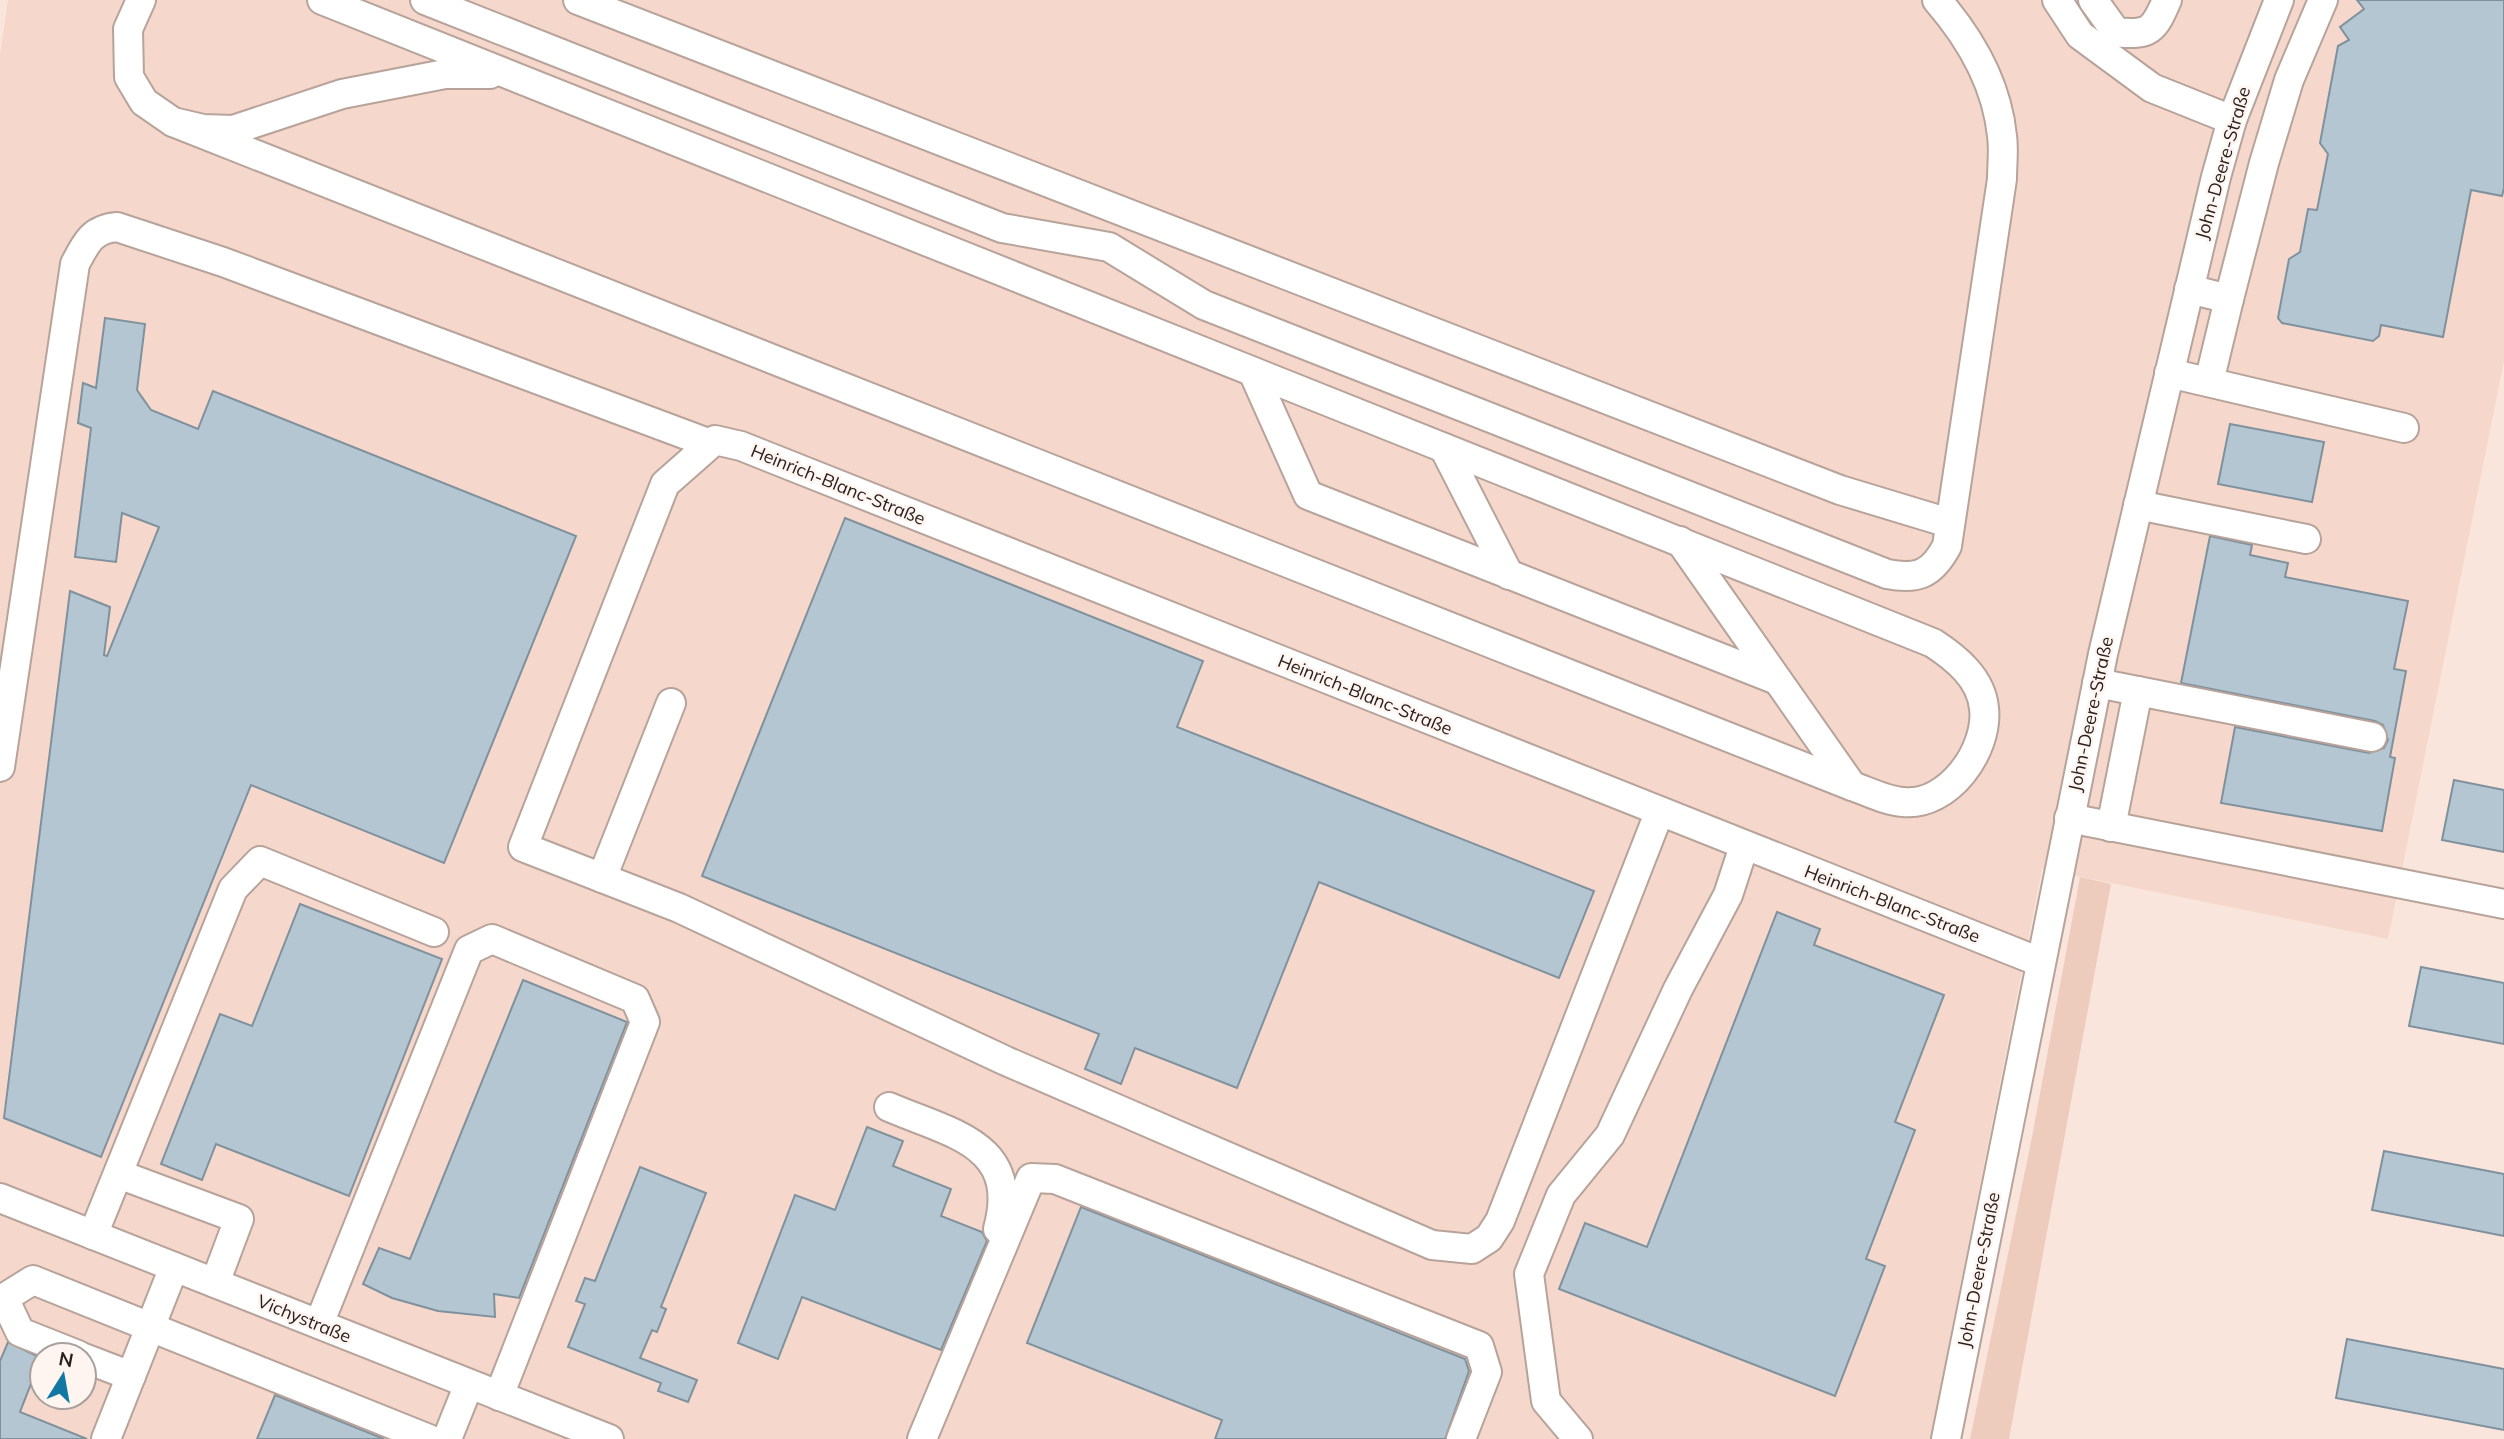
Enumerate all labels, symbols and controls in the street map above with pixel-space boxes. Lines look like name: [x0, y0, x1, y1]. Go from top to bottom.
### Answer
street label: John-Deere-Straße: [2190, 84, 2255, 242]
street label: Heinrich-Blanc-Straße: [748, 439, 929, 530]
street label: John-Deere-Straße: [2063, 634, 2118, 793]
street label: Heinrich-Blanc-Straße: [1275, 649, 1456, 740]
street label: Heinrich-Blanc-Straße: [1801, 859, 1983, 948]
street label: John-Deere-Straße: [1952, 1190, 2005, 1350]
street label: Vichystraße: [254, 1289, 354, 1348]
north arrow: [28, 1341, 98, 1411]
text: N: [57, 1346, 76, 1372]

